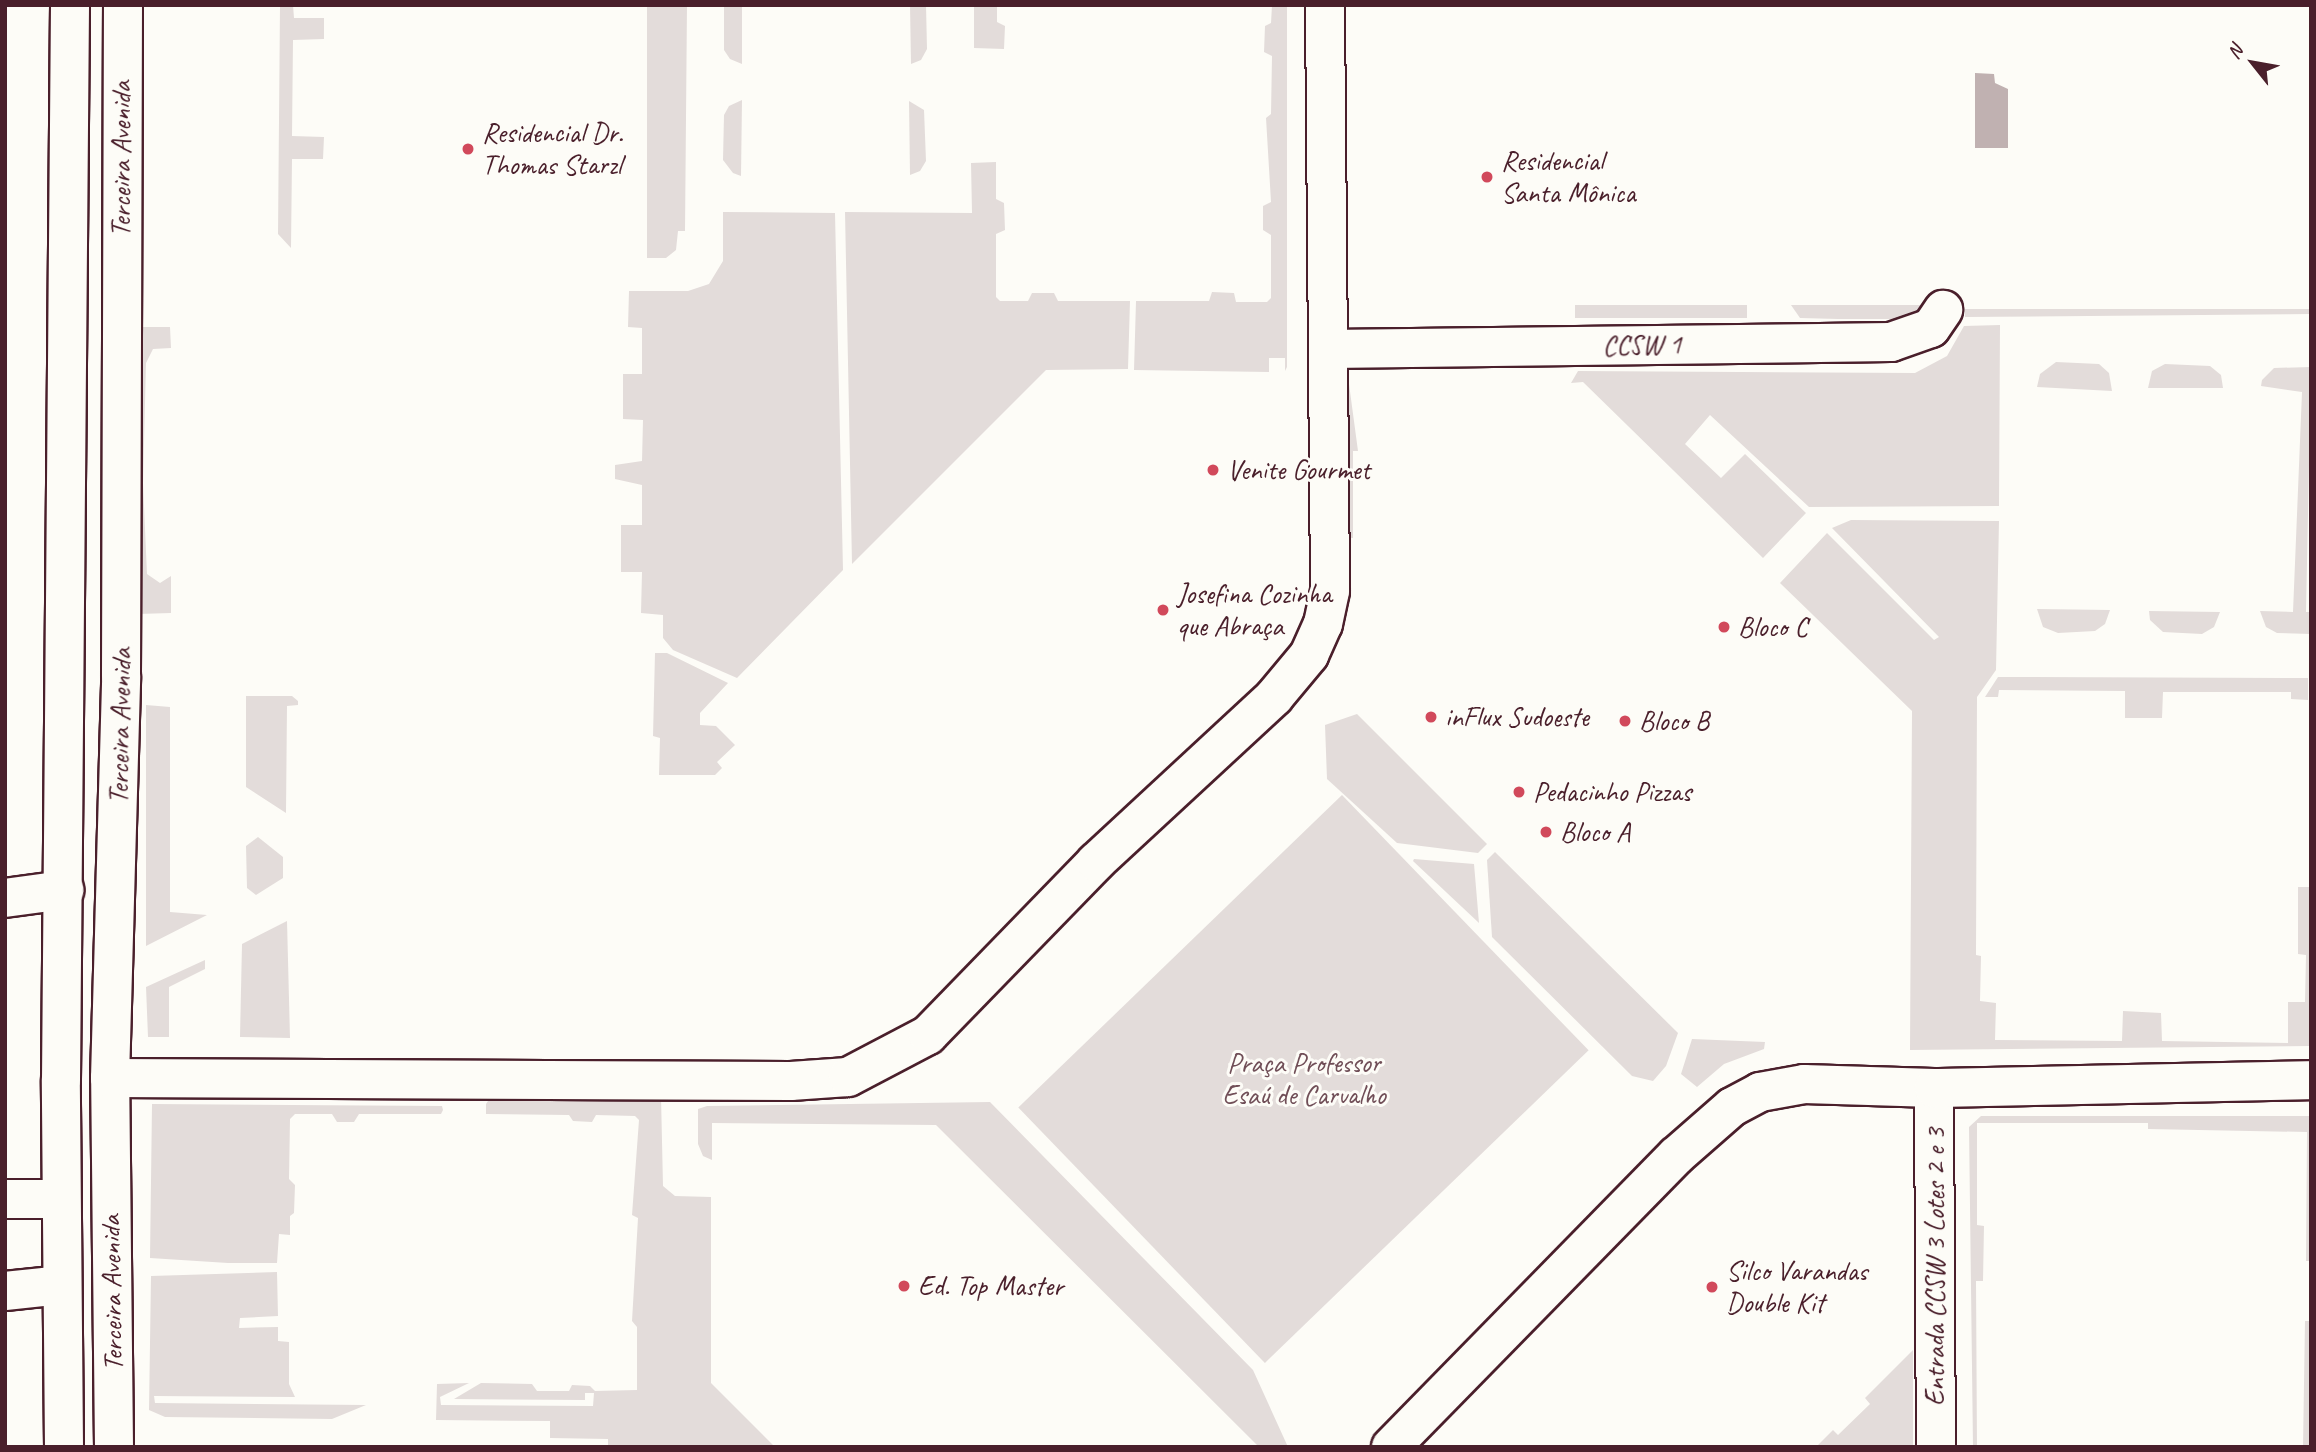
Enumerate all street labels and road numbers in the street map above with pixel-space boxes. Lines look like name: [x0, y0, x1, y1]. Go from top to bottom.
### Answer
street label: Terceira Avenida: [104, 81, 138, 237]
street label: CCSW 1: [1602, 328, 1682, 362]
street label: Terceira Avenida: [102, 648, 138, 804]
street label: Entrada CCSW 3 Lotes 2 e 3: [1918, 1128, 1952, 1406]
street label: Terceira Avenida: [94, 1215, 130, 1371]

